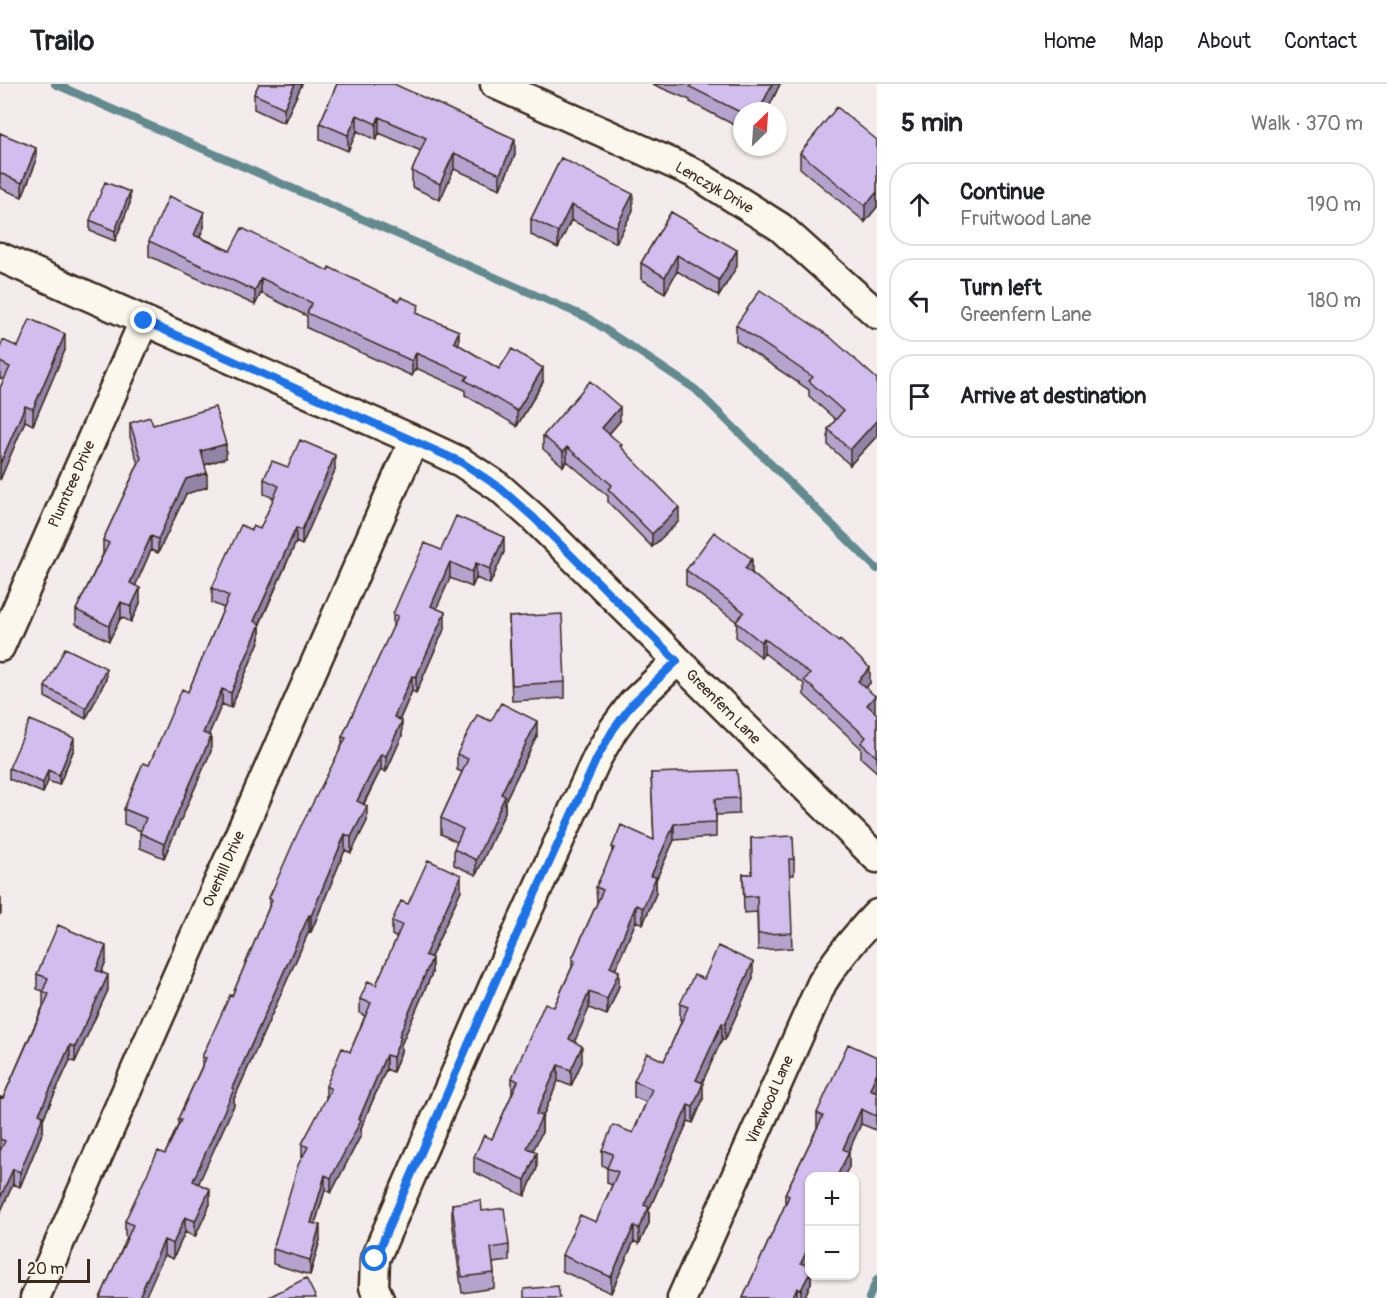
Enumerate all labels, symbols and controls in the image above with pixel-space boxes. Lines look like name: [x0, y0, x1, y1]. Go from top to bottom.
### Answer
text: Trailo: [30, 24, 94, 59]
text: Home: [1043, 28, 1096, 55]
text: Map: [1129, 28, 1164, 55]
text: About: [1197, 28, 1251, 55]
text: Contact: [1284, 28, 1357, 55]
north arrow: [733, 102, 787, 156]
text: 5 min: [901, 107, 963, 139]
text: Walk · 370 m: [1251, 111, 1363, 136]
street label: Lenczyk Drive: [671, 158, 757, 218]
text: Continue: [960, 178, 1044, 206]
icon: ahead: [903, 188, 936, 221]
text: 190 m: [1307, 192, 1361, 217]
text: Fruitwood Lane: [960, 206, 1091, 231]
text: Turn left: [960, 274, 1042, 302]
icon: left: [903, 284, 936, 317]
text: 180 m: [1307, 288, 1361, 313]
text: Greenfern Lane: [960, 302, 1091, 327]
route end: [130, 307, 156, 333]
icon: arrive: [903, 380, 936, 413]
text: Arrive at destination: [960, 382, 1146, 410]
street label: Plumtree Drive: [44, 437, 100, 531]
street label: Greenfern Lane: [681, 665, 765, 749]
street label: Overhill Drive: [199, 827, 249, 910]
street label: Vinewood Lane: [742, 1052, 798, 1147]
map controls: [805, 1172, 859, 1280]
button: +: [805, 1172, 859, 1226]
button: −: [805, 1226, 859, 1280]
route start: [361, 1245, 387, 1271]
scale bar: [18, 1256, 90, 1284]
text: 20 m: [27, 1259, 65, 1279]

